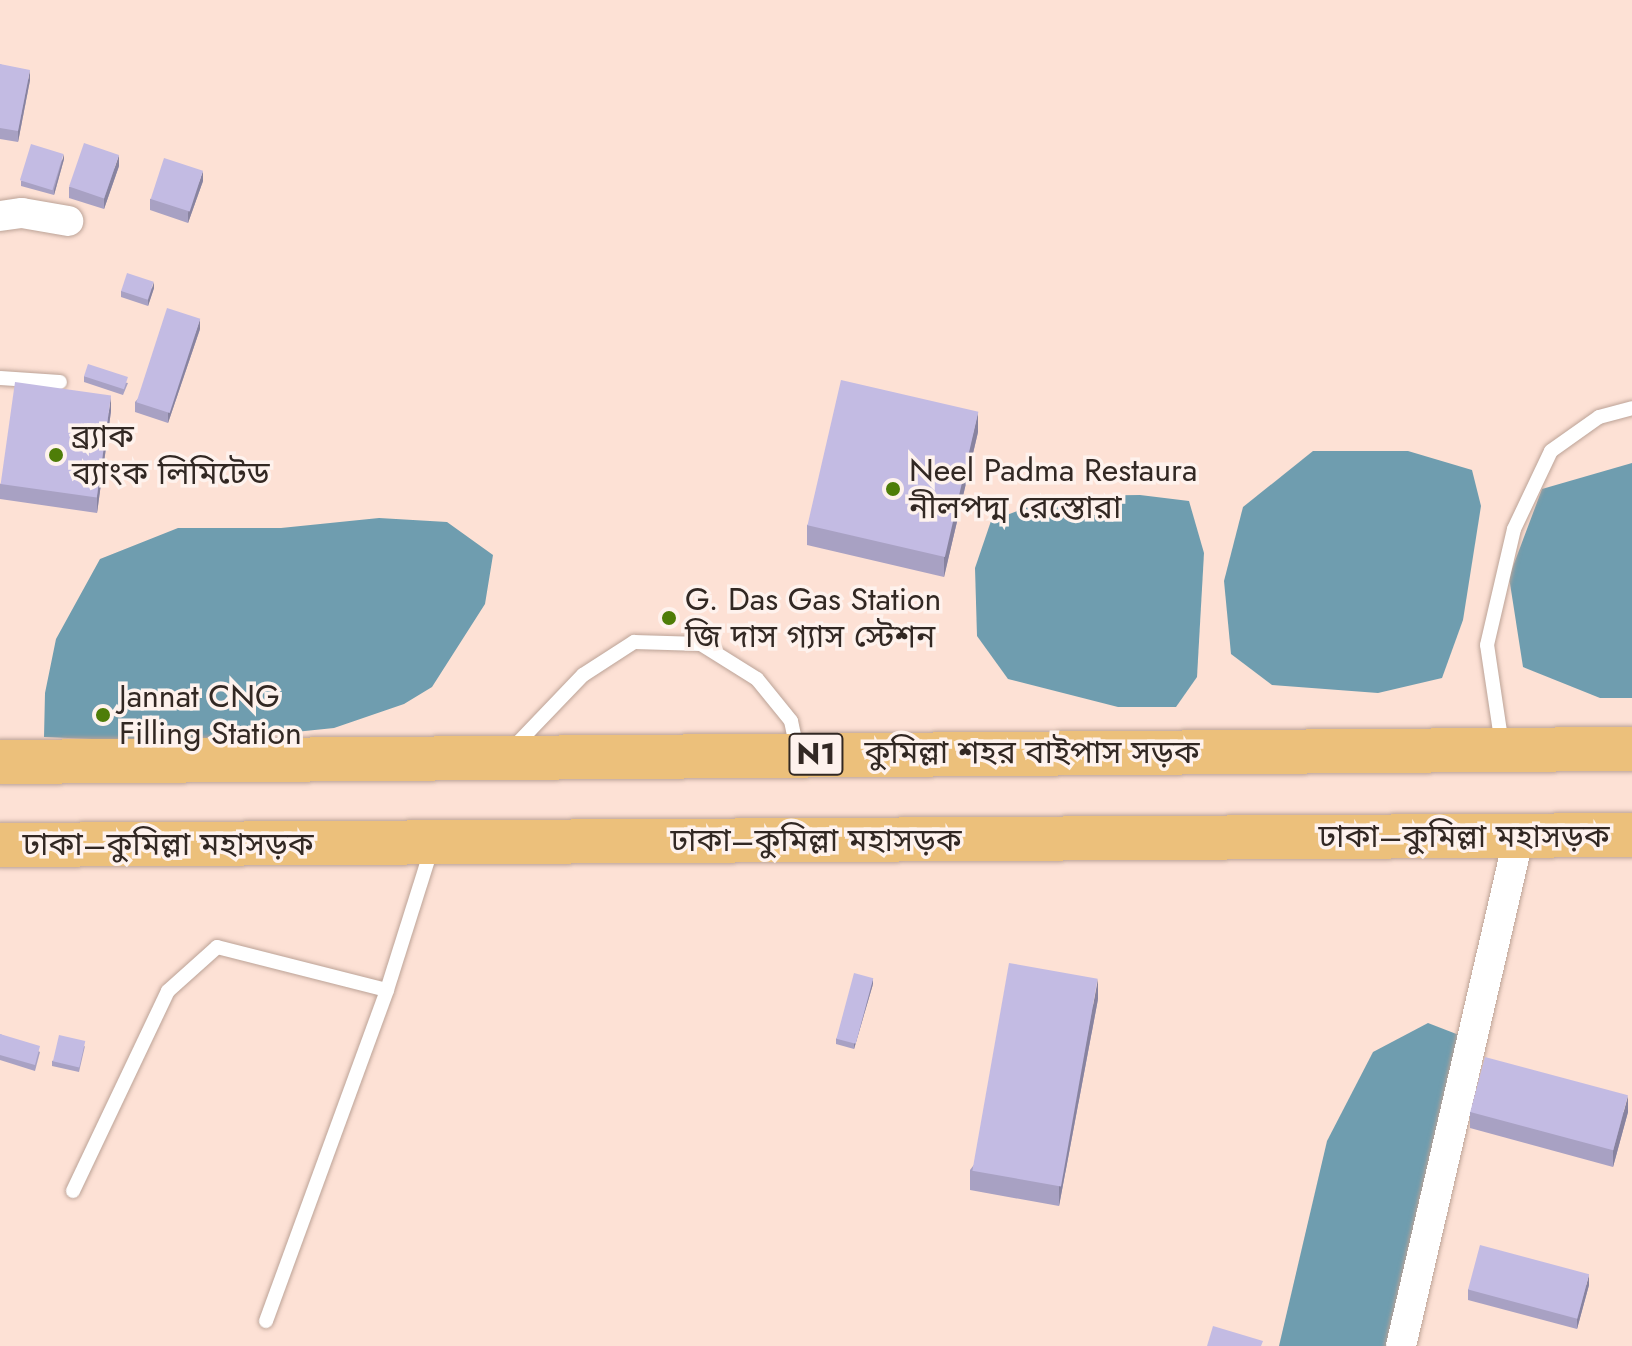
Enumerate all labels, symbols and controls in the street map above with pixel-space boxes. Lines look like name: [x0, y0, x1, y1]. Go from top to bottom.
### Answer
place label: ব্র্যাক ব্যাংক লিমিটেড: [72, 418, 270, 493]
marker: ব্র্যাক ব্যাংক লিমিটেড: [47, 446, 65, 464]
place label: Neel Padma Restaura নীলপদ্ম রেস্তোরা: [909, 452, 1197, 527]
marker: Neel Padma Restaura নীলপদ্ম রেস্তোরা: [884, 480, 902, 498]
place label: G. Das Gas Station জি দাস গ্যাস স্টেশন: [685, 581, 941, 656]
marker: G. Das Gas Station জি দাস গ্যাস স্টেশন: [660, 609, 678, 627]
place label: Jannat CNG Filling Station: [119, 678, 302, 753]
marker: Jannat CNG Filling Station: [94, 706, 112, 724]
road number: N1: [788, 728, 844, 780]
street label: কুমিল্লা শহর বাইপাস সড়ক: [864, 733, 1200, 771]
street label: ঢাকা–কুমিল্লা মহাসড়ক: [1318, 817, 1610, 855]
street label: ঢাকা–কুমিল্লা মহাসড়ক: [670, 821, 962, 859]
street label: ঢাকা–কুমিল্লা মহাসড়ক: [22, 825, 314, 863]

